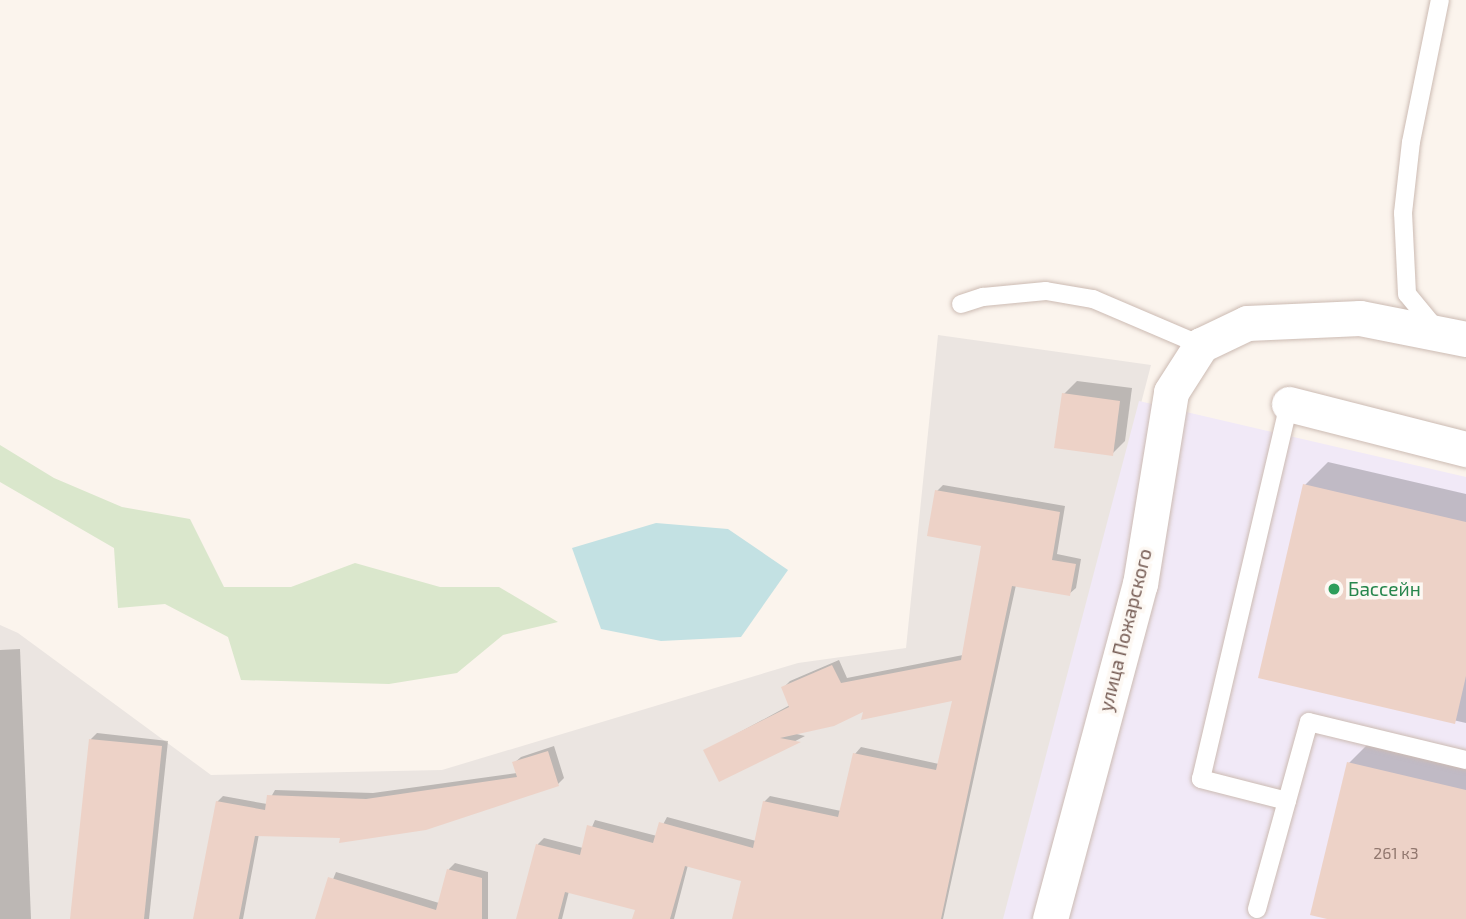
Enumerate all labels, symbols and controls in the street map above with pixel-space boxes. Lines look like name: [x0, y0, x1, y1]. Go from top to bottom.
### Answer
street label: улица Пожарского: [1094, 546, 1156, 714]
place label: Бассейн: [1348, 578, 1421, 600]
marker: Бассейн: [1326, 581, 1342, 597]
house number: 261 к3: [1373, 843, 1419, 863]

